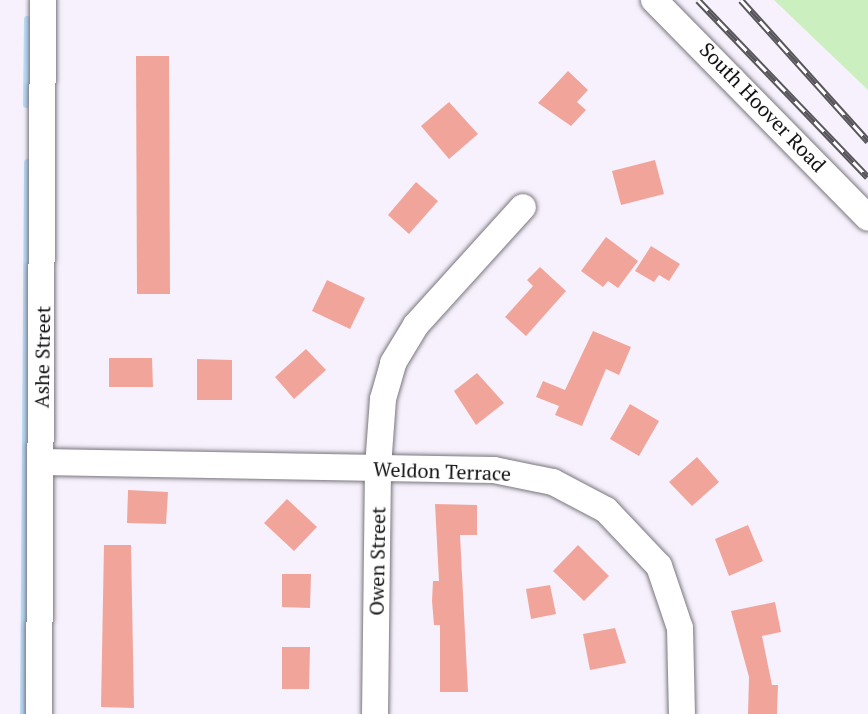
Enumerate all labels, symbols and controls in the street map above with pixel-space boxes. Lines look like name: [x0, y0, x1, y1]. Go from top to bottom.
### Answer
street label: South Hoover Road: [695, 37, 831, 177]
street label: Ashe Street: [29, 306, 55, 408]
street label: Weldon Terrace: [373, 457, 511, 485]
street label: Owen Street: [364, 506, 390, 616]

